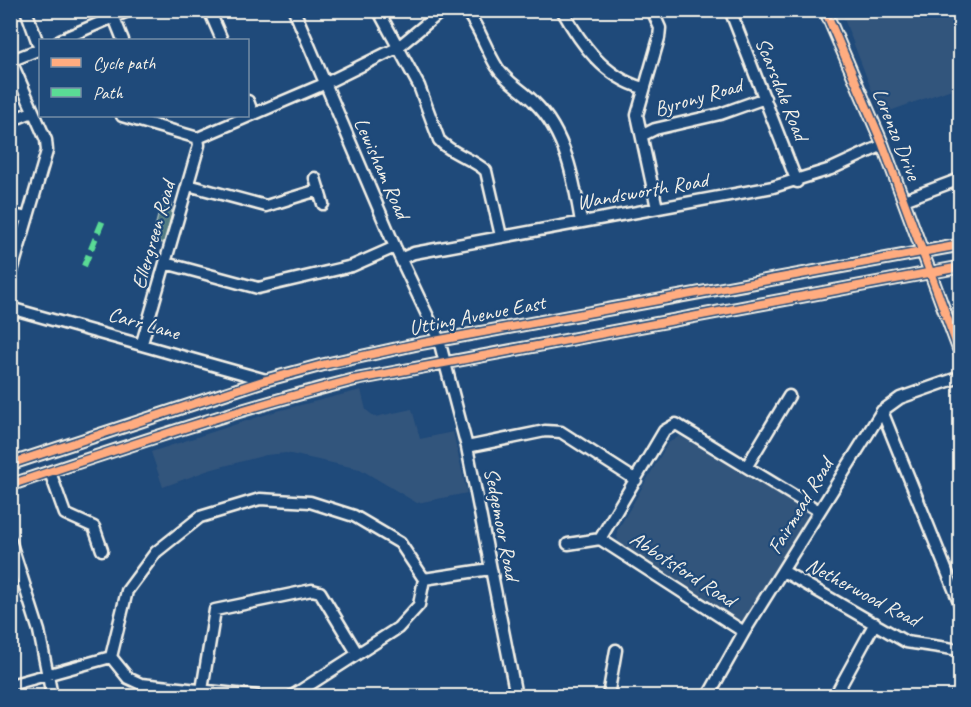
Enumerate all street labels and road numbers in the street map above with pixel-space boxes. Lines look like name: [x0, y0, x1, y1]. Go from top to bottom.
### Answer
street label: Scarsdale Road: [750, 34, 815, 147]
street label: Byrony Road: [651, 71, 748, 122]
street label: Lorenzo Drive: [867, 84, 928, 185]
street label: Lewisham Road: [348, 113, 417, 226]
street label: Wandsworth Road: [574, 166, 713, 215]
street label: Ellergreen Road: [125, 174, 182, 292]
street label: Utting Avenue East: [407, 289, 549, 341]
street label: Carr Lane: [105, 300, 184, 346]
street label: Fairmead Road: [761, 450, 841, 559]
street label: Sedgemoor Road: [478, 466, 526, 586]
street label: Abbotsford Road: [625, 525, 744, 615]
street label: Netherwood Road: [802, 551, 927, 634]

